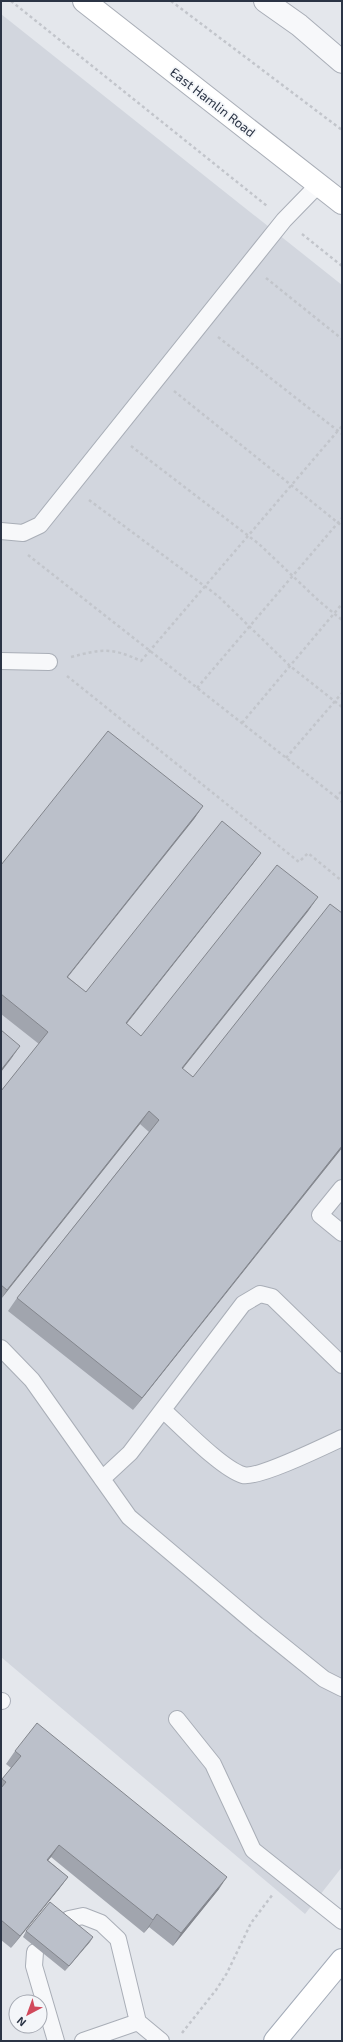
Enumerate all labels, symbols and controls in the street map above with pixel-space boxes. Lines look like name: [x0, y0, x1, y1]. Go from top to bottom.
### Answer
street label: East Hamlin Road: [167, 64, 259, 140]
north arrow: [8, 1994, 48, 2034]
text: N: [14, 2014, 28, 2029]

